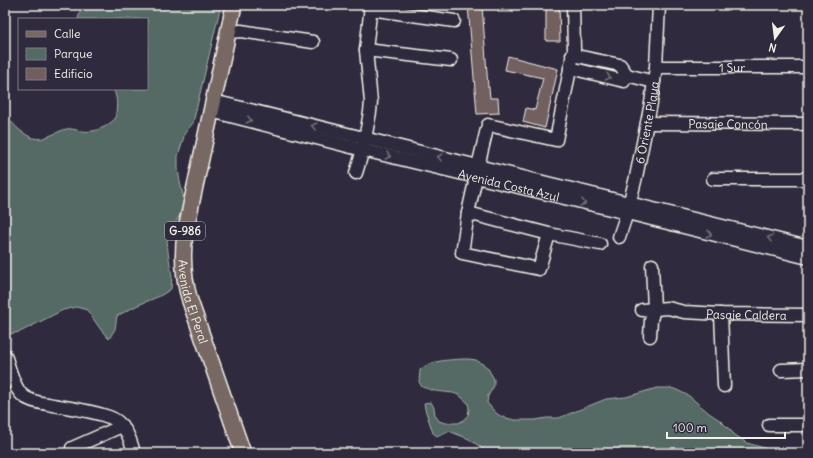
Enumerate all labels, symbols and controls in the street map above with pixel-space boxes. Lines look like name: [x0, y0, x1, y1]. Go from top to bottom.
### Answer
legend: [18, 18, 148, 90]
north arrow: [755, 18, 795, 58]
text: Calle: [54, 26, 81, 41]
text: N: [767, 40, 778, 55]
text: Parque: [54, 46, 93, 61]
street label: 1 Sur: [719, 60, 745, 75]
text: Edificio: [54, 66, 93, 81]
one-way arrow: [605, 73, 611, 81]
street label: 6 Oriente Playa: [631, 80, 661, 165]
one-way arrow: [245, 116, 252, 124]
street label: Pasaje Concón: [688, 116, 768, 131]
one-way arrow: [310, 122, 317, 130]
one-way arrow: [385, 151, 391, 159]
one-way arrow: [437, 153, 443, 161]
street label: Avenida Costa Azul: [457, 166, 561, 204]
one-way arrow: [579, 198, 586, 206]
road number: G-986: [165, 222, 205, 240]
one-way arrow: [706, 229, 712, 237]
one-way arrow: [767, 234, 773, 242]
street label: Avenida El Peral: [176, 259, 212, 345]
street label: Pasaje Caldera: [706, 306, 787, 322]
scale bar: [667, 414, 785, 440]
text: 100 m: [673, 420, 707, 435]

